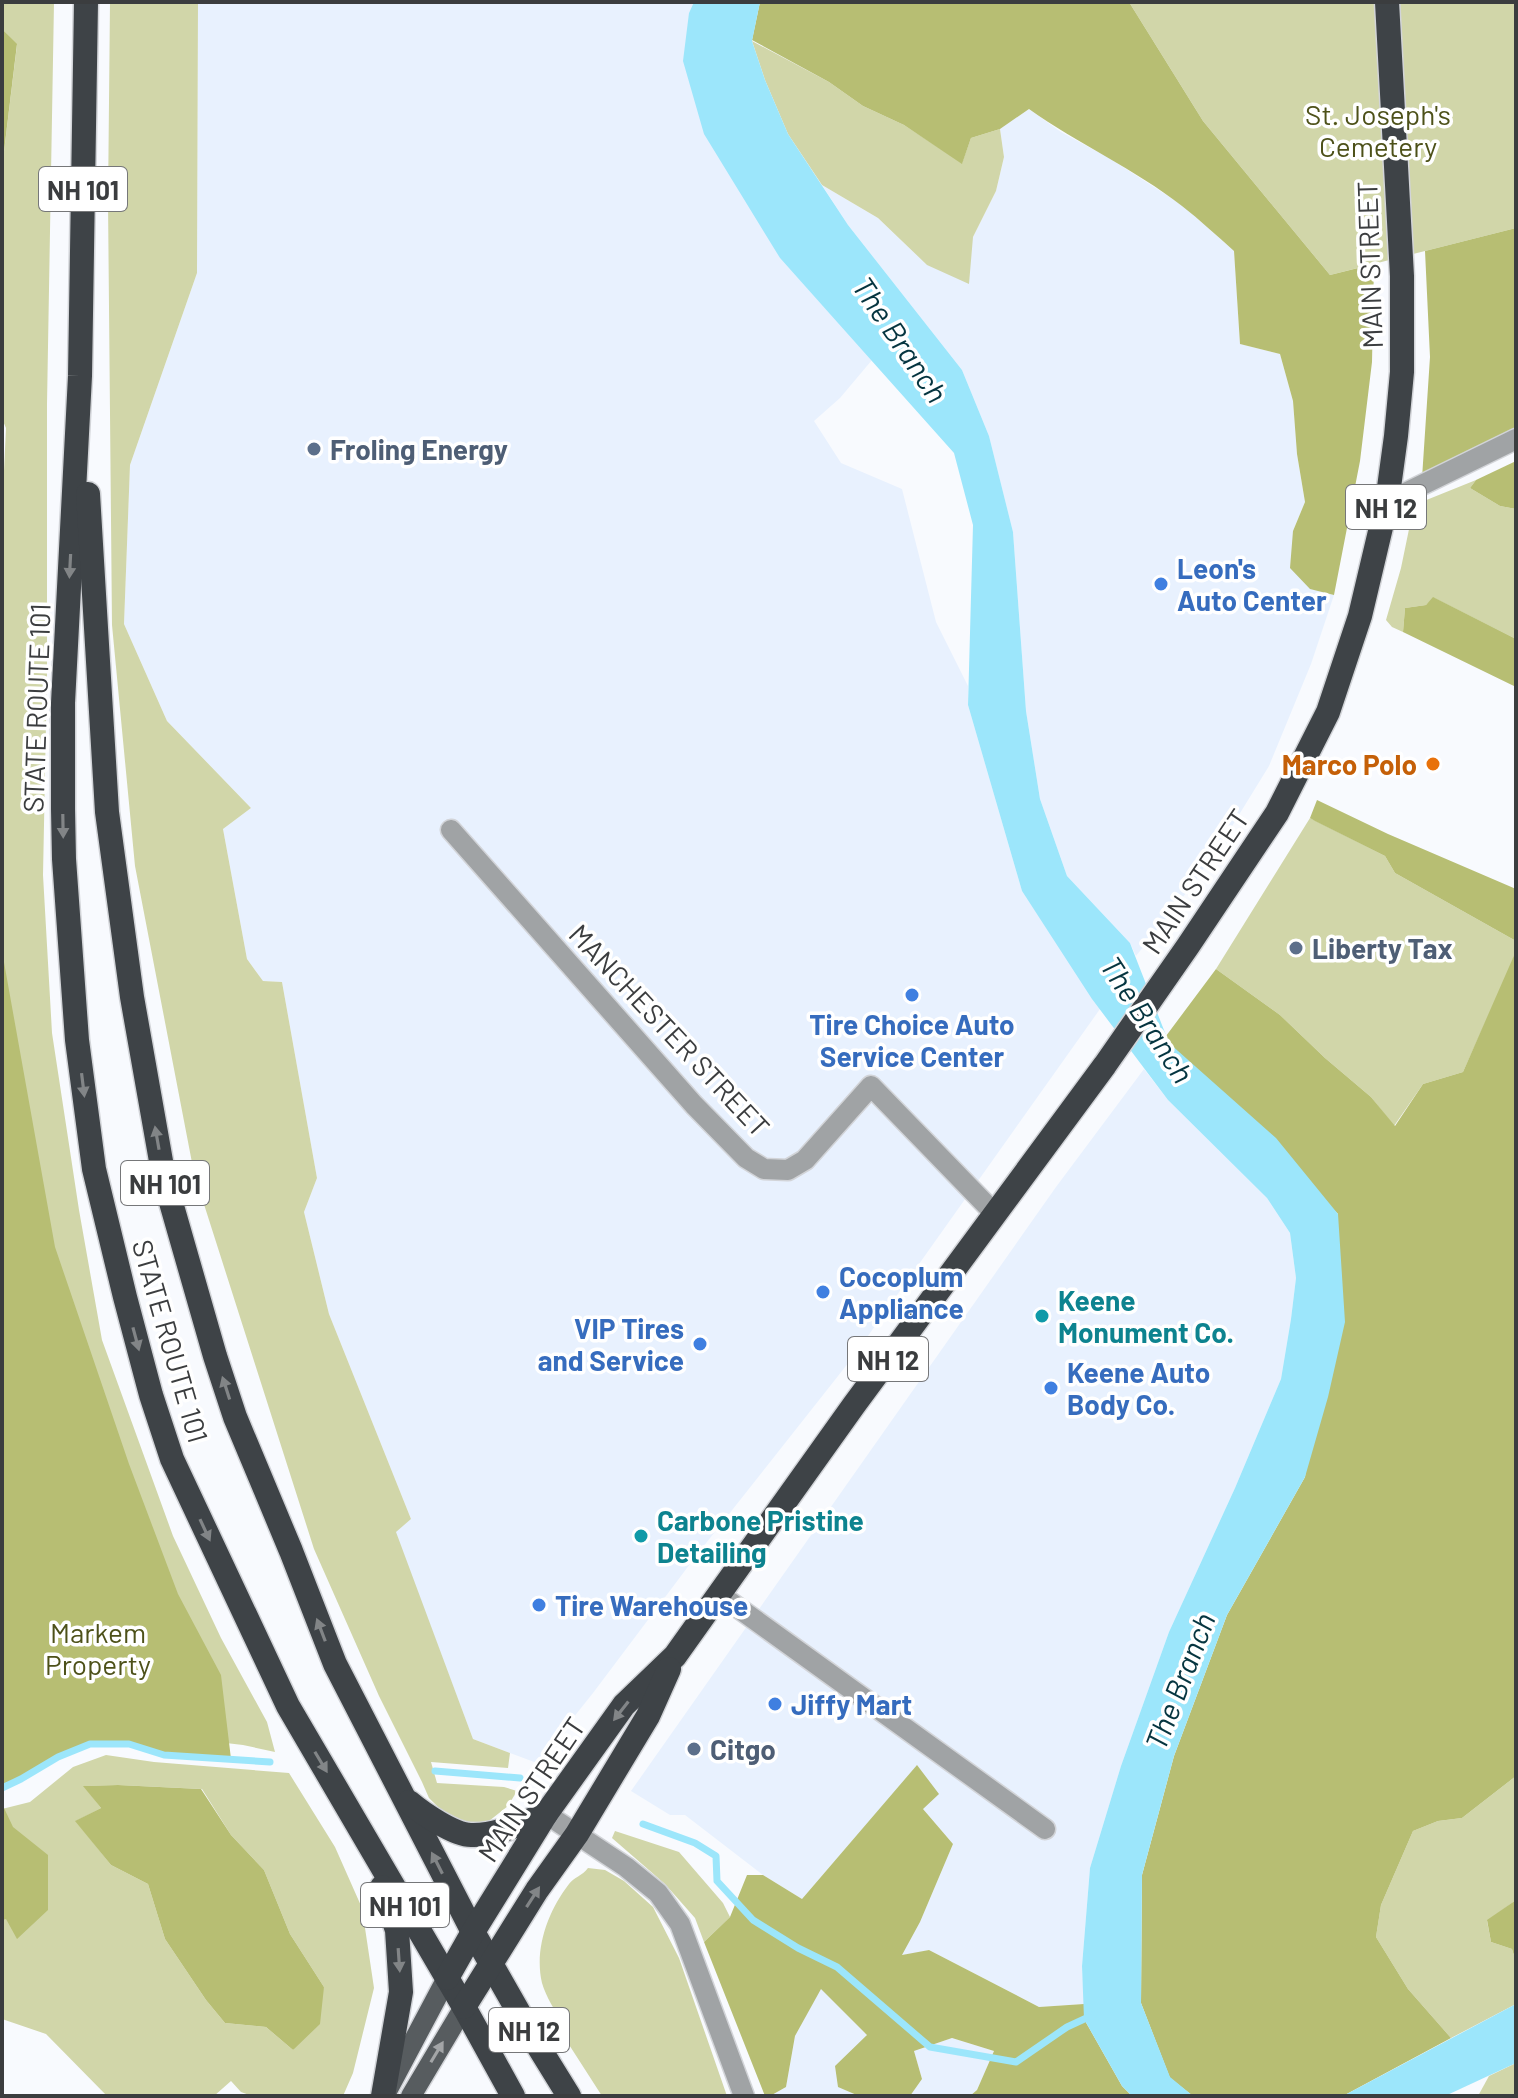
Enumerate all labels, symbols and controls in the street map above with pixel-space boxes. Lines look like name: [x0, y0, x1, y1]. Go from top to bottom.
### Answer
park label: St. Joseph's Cemetery: [1305, 97, 1451, 163]
road number: NH 101: [39, 167, 127, 211]
street label: MAIN STREET: [1349, 181, 1389, 349]
water label: The Branch: [846, 269, 956, 409]
place label: Froling Energy: [330, 432, 508, 466]
marker: Froling Energy: [305, 440, 323, 458]
road number: NH 12: [1346, 485, 1426, 529]
place label: Leon's Auto Center: [1177, 551, 1327, 617]
one-way arrow: [64, 554, 77, 579]
marker: Leon's Auto Center: [1152, 575, 1170, 593]
street label: STATE ROUTE 101: [15, 603, 57, 813]
place label: Marco Polo: [1282, 747, 1417, 781]
marker: Marco Polo: [1424, 755, 1442, 773]
street label: MAIN STREET: [1134, 802, 1256, 960]
one-way arrow: [57, 814, 69, 839]
street label: MANCHESTER STREET: [563, 917, 777, 1143]
place label: Liberty Tax: [1312, 931, 1453, 965]
marker: Liberty Tax: [1287, 939, 1305, 957]
water label: The Branch: [1094, 949, 1202, 1089]
marker: Tire Choice Auto Service Center: [903, 986, 921, 1004]
place label: Tire Choice Auto Service Center: [809, 1007, 1015, 1073]
one-way arrow: [77, 1073, 90, 1098]
one-way arrow: [150, 1125, 162, 1150]
road number: NH 101: [121, 1161, 209, 1205]
street label: STATE ROUTE 101: [126, 1236, 216, 1446]
place label: Cocoplum Appliance: [839, 1259, 964, 1325]
marker: Cocoplum Appliance: [814, 1283, 832, 1301]
place label: Keene Monument Co.: [1058, 1283, 1234, 1349]
marker: Keene Monument Co.: [1033, 1307, 1051, 1325]
place label: VIP Tires and Service: [538, 1311, 684, 1377]
one-way arrow: [130, 1327, 143, 1351]
marker: VIP Tires and Service: [691, 1335, 709, 1353]
road number: NH 12: [848, 1337, 928, 1381]
place label: Keene Auto Body Co.: [1067, 1355, 1210, 1421]
one-way arrow: [219, 1376, 231, 1400]
marker: Keene Auto Body Co.: [1042, 1379, 1060, 1397]
place label: Carbone Pristine Detailing: [657, 1503, 864, 1569]
one-way arrow: [198, 1518, 212, 1542]
marker: Carbone Pristine Detailing: [632, 1527, 650, 1545]
place label: Tire Warehouse: [555, 1588, 748, 1622]
marker: Tire Warehouse: [530, 1596, 548, 1614]
water label: The Branch: [1136, 1607, 1222, 1755]
park label: Markem Property: [45, 1615, 151, 1681]
one-way arrow: [314, 1618, 327, 1642]
place label: Jiffy Mart: [791, 1687, 912, 1721]
marker: Jiffy Mart: [766, 1695, 784, 1713]
one-way arrow: [613, 1701, 629, 1721]
street label: MAIN STREET: [470, 1710, 592, 1868]
place label: Citgo: [710, 1732, 776, 1766]
marker: Citgo: [685, 1740, 703, 1758]
one-way arrow: [314, 1751, 328, 1773]
one-way arrow: [430, 1851, 443, 1874]
road number: NH 101: [361, 1883, 449, 1927]
one-way arrow: [525, 1887, 540, 1908]
one-way arrow: [393, 1948, 406, 1973]
road number: NH 12: [489, 2008, 569, 2052]
one-way arrow: [430, 2041, 444, 2063]

